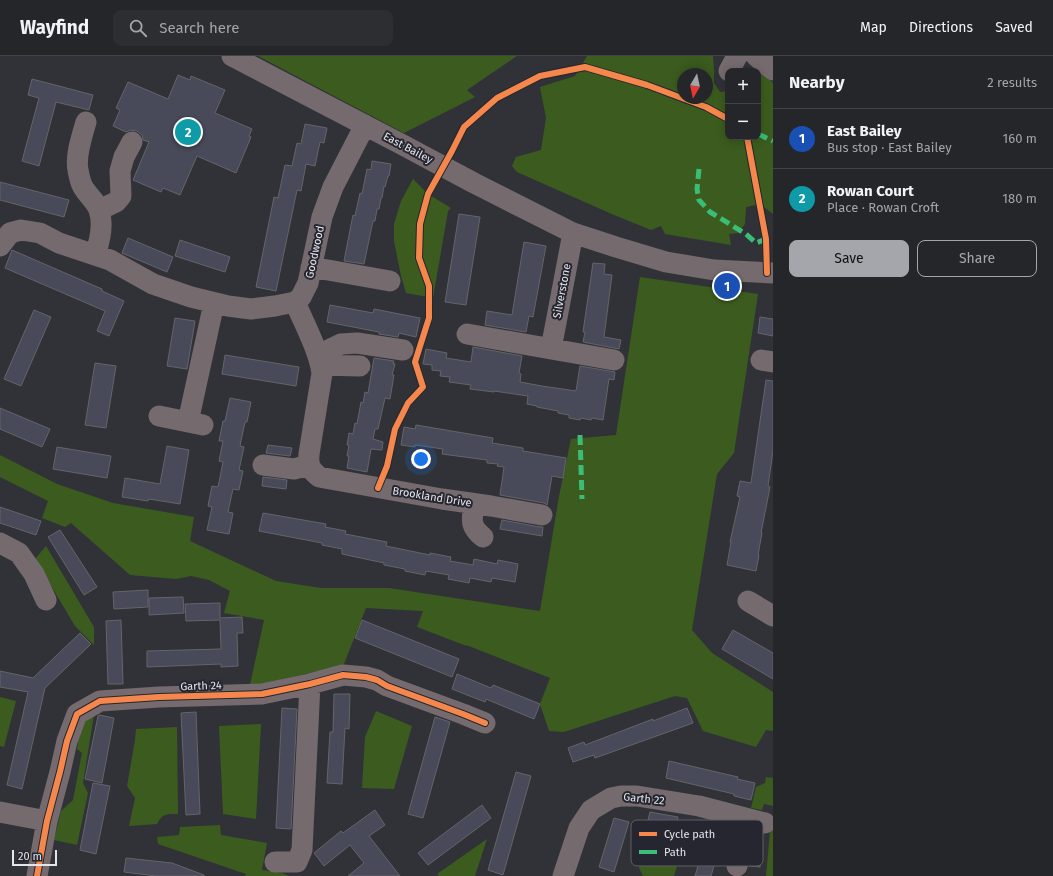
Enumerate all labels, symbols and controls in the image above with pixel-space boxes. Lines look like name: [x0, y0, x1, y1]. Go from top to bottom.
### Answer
search box: [113, 10, 393, 46]
text: Wayfind: [20, 16, 89, 39]
icon: search: [127, 17, 149, 39]
text: Search here: [159, 19, 239, 37]
text: Map: [860, 19, 887, 36]
text: Directions: [909, 19, 973, 36]
text: Saved: [995, 19, 1033, 36]
north arrow: [677, 68, 713, 104]
map controls: [725, 68, 761, 140]
button: +: [725, 68, 761, 104]
text: Nearby: [789, 72, 844, 93]
text: 2 results: [987, 75, 1037, 90]
button: −: [725, 104, 761, 140]
pin: 2: [175, 117, 201, 147]
text: East Bailey: [827, 122, 901, 140]
street label: East Bailey: [381, 130, 435, 167]
text: 1: [799, 131, 805, 146]
text: 160 m: [1003, 131, 1037, 146]
text: Bus stop · East Bailey: [827, 140, 952, 155]
text: Rowan Court: [827, 182, 914, 200]
text: 2: [799, 191, 805, 206]
text: 180 m: [1002, 191, 1037, 206]
text: Place · Rowan Croft: [827, 200, 939, 215]
street label: Goodwood: [303, 224, 327, 280]
button: Save: [789, 240, 909, 277]
button: Share: [917, 240, 1037, 277]
street label: Silverstone: [550, 263, 574, 319]
pin: 1: [714, 271, 740, 301]
your location: [411, 449, 431, 469]
street label: Brookland Drive: [391, 484, 473, 510]
street label: Garth 24: [180, 679, 222, 693]
street label: Garth 22: [623, 790, 665, 808]
legend: [631, 820, 763, 866]
text: Cycle path: [664, 828, 715, 841]
text: Path: [664, 846, 686, 859]
scale bar: [12, 848, 57, 867]
text: 20 m: [18, 850, 42, 863]

